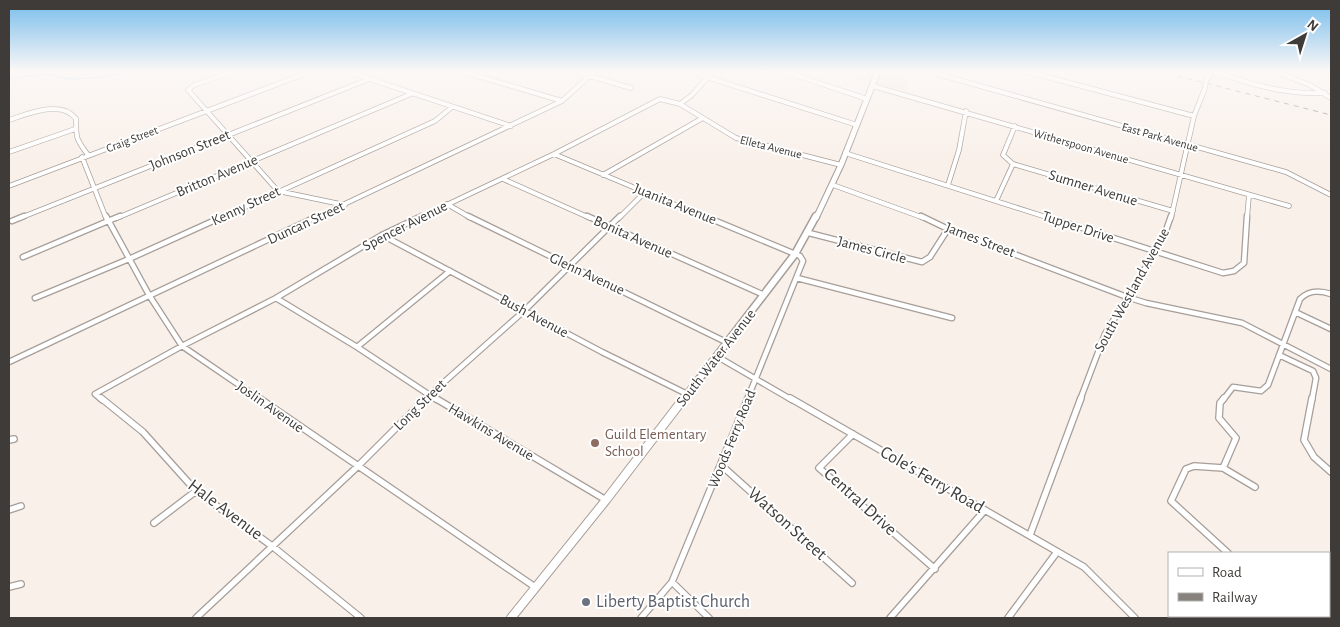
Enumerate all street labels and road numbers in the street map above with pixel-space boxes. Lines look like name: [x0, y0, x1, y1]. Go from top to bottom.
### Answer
street label: East Park Avenue: [1120, 120, 1200, 154]
street label: Craig Street: [105, 124, 160, 154]
street label: Johnson Street: [148, 127, 233, 173]
street label: Witherspoon Avenue: [1032, 127, 1130, 165]
street label: Elleta Avenue: [739, 133, 803, 161]
street label: Britton Avenue: [174, 152, 260, 200]
street label: Sumner Avenue: [1047, 167, 1139, 209]
street label: Juanita Avenue: [631, 181, 719, 228]
street label: Kenny Street: [209, 183, 283, 228]
street label: Spencer Avenue: [360, 198, 450, 254]
street label: Duncan Street: [265, 199, 347, 247]
street label: Tupper Drive: [1040, 208, 1116, 246]
street label: Bonita Avenue: [591, 213, 675, 261]
street label: James Street: [943, 220, 1017, 260]
street label: South Westland Avenue: [1092, 225, 1172, 354]
street label: James Circle: [836, 234, 908, 266]
street label: Glenn Avenue: [547, 250, 627, 298]
street label: Bush Avenue: [497, 292, 571, 340]
street label: South Water Avenue: [673, 306, 759, 409]
street label: Long Street: [391, 377, 449, 433]
street label: Joslin Avenue: [234, 378, 307, 436]
street label: Woods Ferry Road: [705, 387, 759, 490]
street label: Hawkins Avenue: [446, 401, 536, 463]
street label: Cole's Ferry Road: [877, 443, 987, 517]
street label: Central Drive: [820, 465, 900, 539]
street label: Hale Avenue: [184, 476, 266, 544]
street label: Watson Street: [744, 484, 830, 564]

